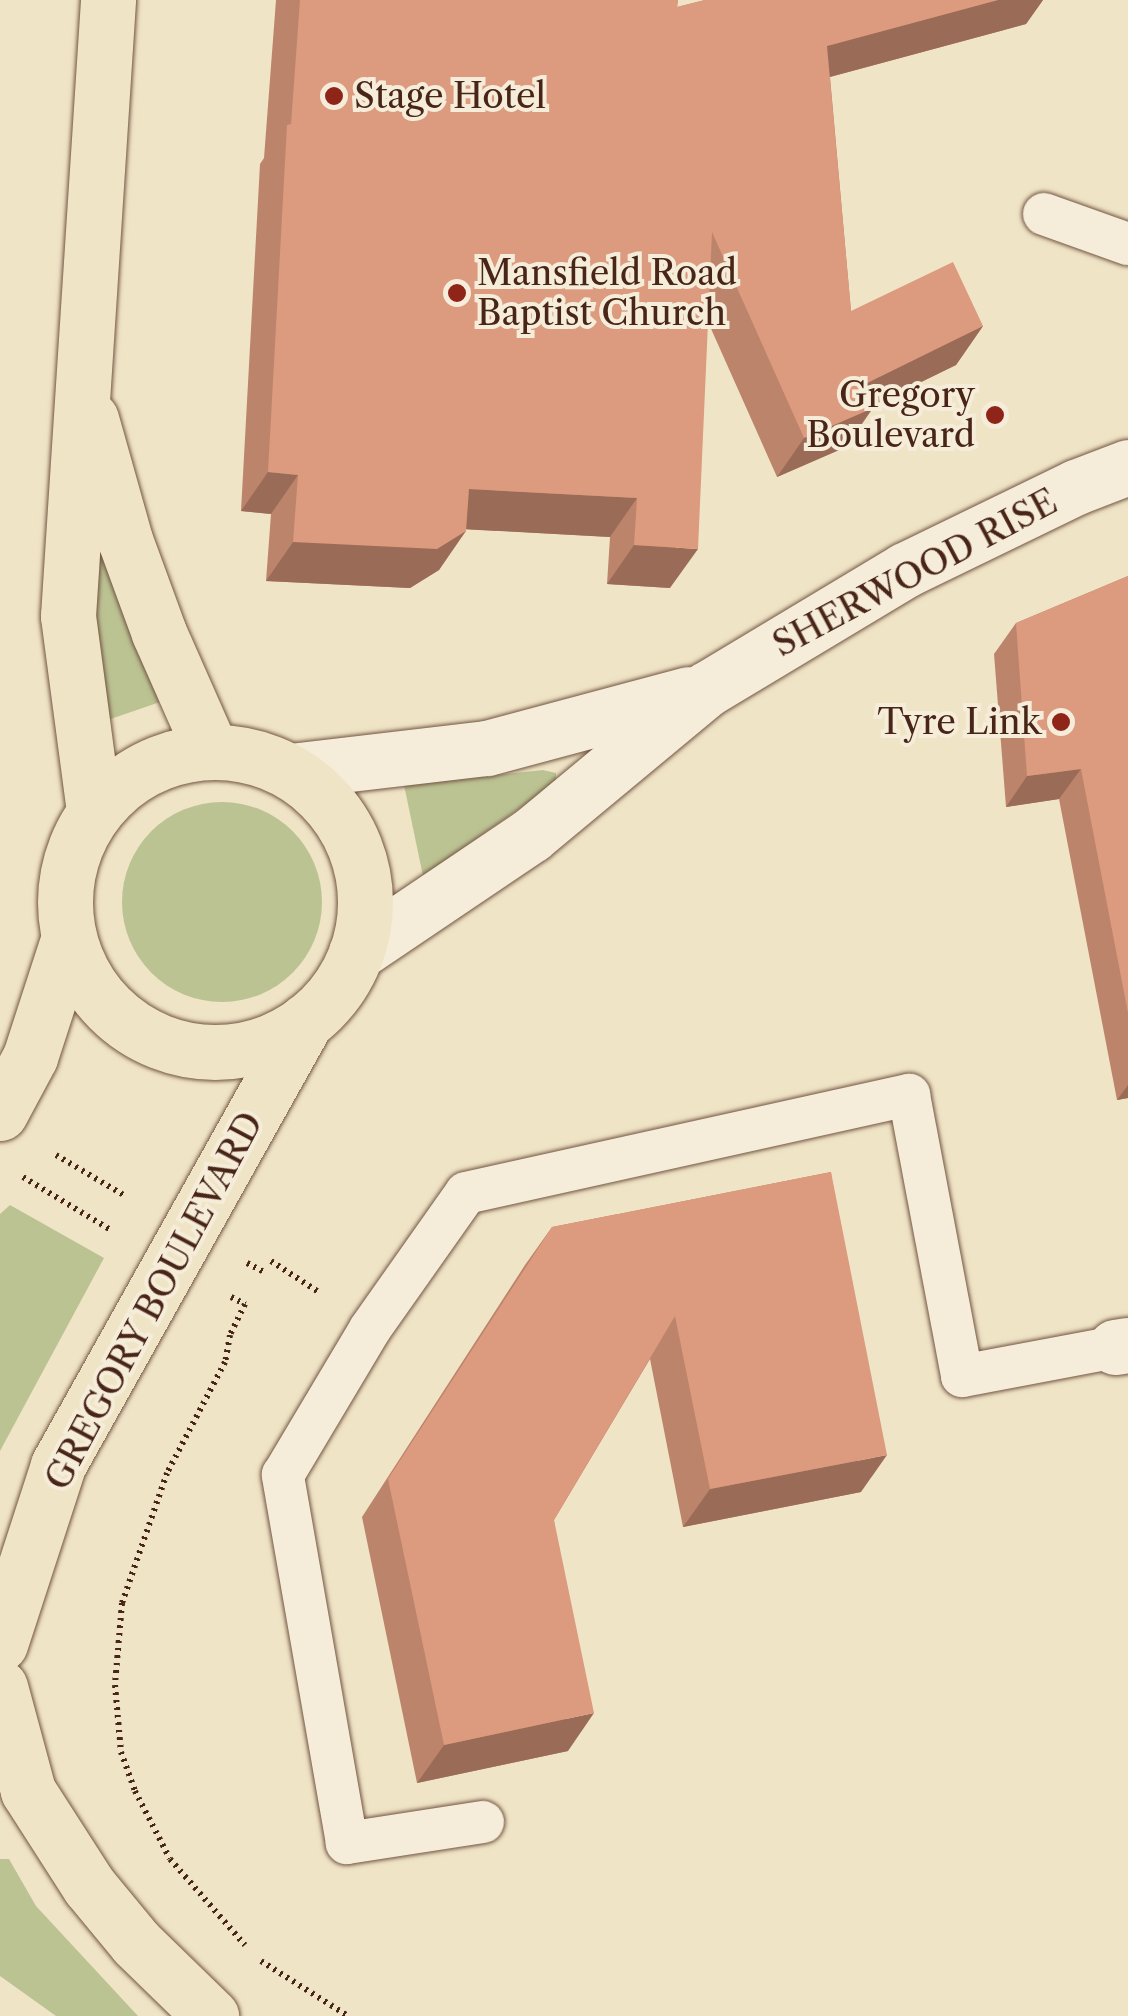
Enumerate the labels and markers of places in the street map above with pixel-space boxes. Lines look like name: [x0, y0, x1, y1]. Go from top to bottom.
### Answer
place label: Stage Hotel: [354, 75, 546, 117]
marker: Stage Hotel: [323, 85, 345, 107]
place label: Mansfield Road Baptist Church: [477, 252, 737, 334]
marker: Mansfield Road Baptist Church: [446, 282, 468, 304]
place label: Gregory Boulevard: [806, 374, 975, 456]
marker: Gregory Boulevard: [984, 404, 1006, 426]
place label: Tyre Link: [878, 701, 1041, 743]
marker: Tyre Link: [1050, 711, 1072, 733]

